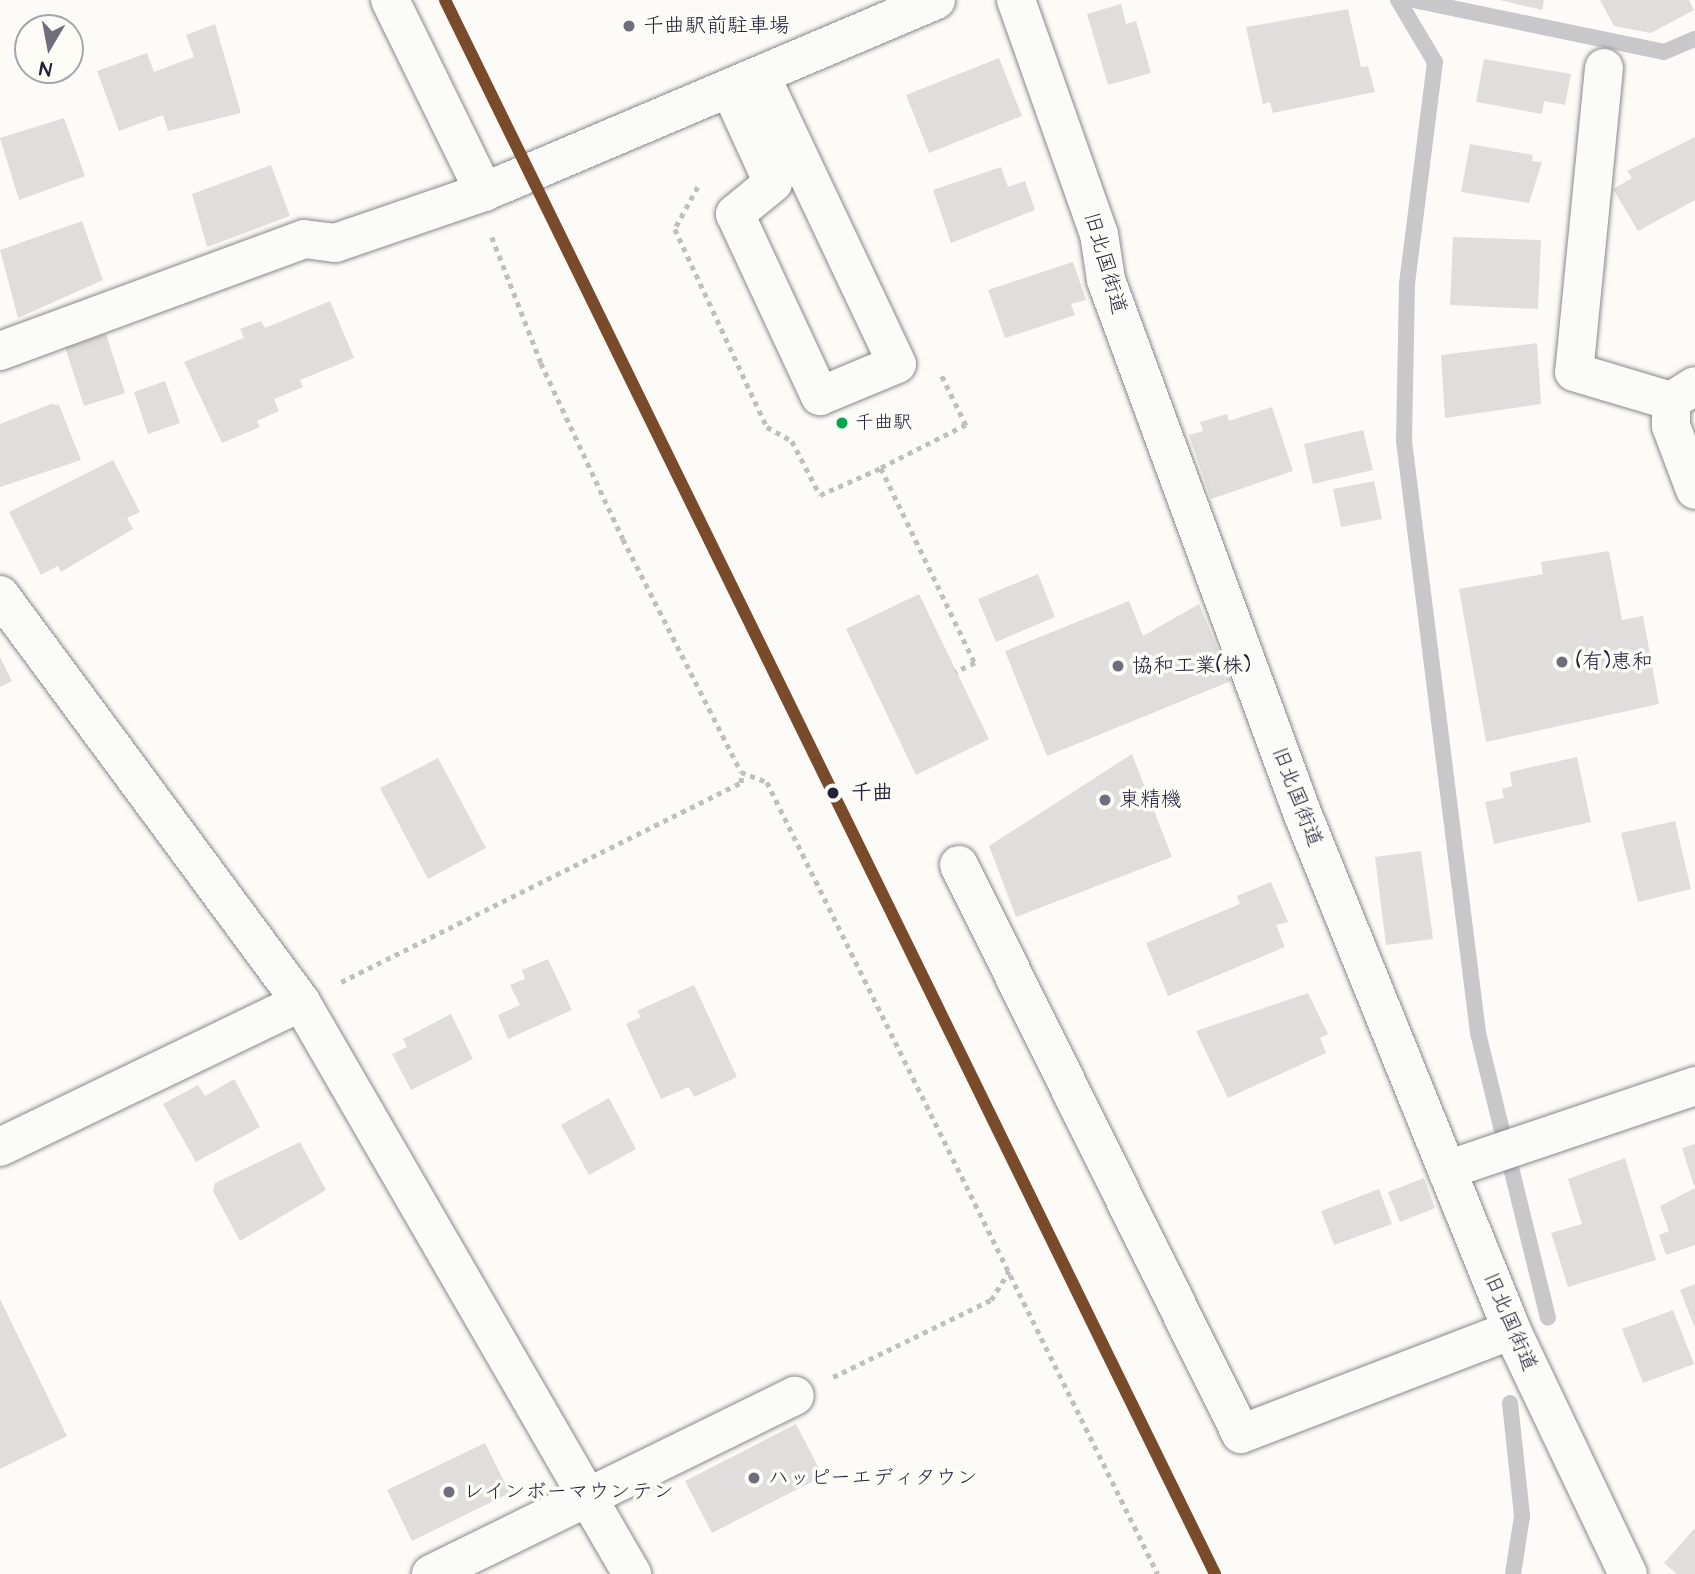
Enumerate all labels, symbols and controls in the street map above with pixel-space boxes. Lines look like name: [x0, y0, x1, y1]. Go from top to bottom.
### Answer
place label: 千曲駅前駐車場: [643, 13, 790, 39]
north arrow: [14, 14, 84, 84]
marker: 千曲駅前駐車場: [621, 18, 637, 34]
text: N: [37, 54, 54, 83]
street label: 旧北国街道: [1078, 209, 1132, 317]
place label: 千曲駅: [855, 412, 912, 434]
marker: 千曲駅: [835, 416, 849, 430]
place label: (有)恵和: [1576, 649, 1653, 675]
place label: 協和工業(株): [1132, 653, 1251, 679]
marker: (有)恵和: [1554, 654, 1570, 670]
marker: 協和工業(株): [1110, 658, 1126, 674]
street label: 旧北国街道: [1266, 743, 1328, 851]
place label: 千曲: [851, 780, 893, 806]
marker: 千曲: [821, 781, 845, 805]
place label: 東精機: [1119, 787, 1182, 813]
marker: 東精機: [1097, 792, 1113, 808]
street label: 旧北国街道: [1478, 1269, 1542, 1375]
place label: ハッピーエディタウン: [768, 1465, 977, 1491]
marker: ハッピーエディタウン: [746, 1470, 762, 1486]
place label: レインボーマウンテン: [463, 1479, 673, 1505]
marker: レインボーマウンテン: [441, 1484, 457, 1500]

